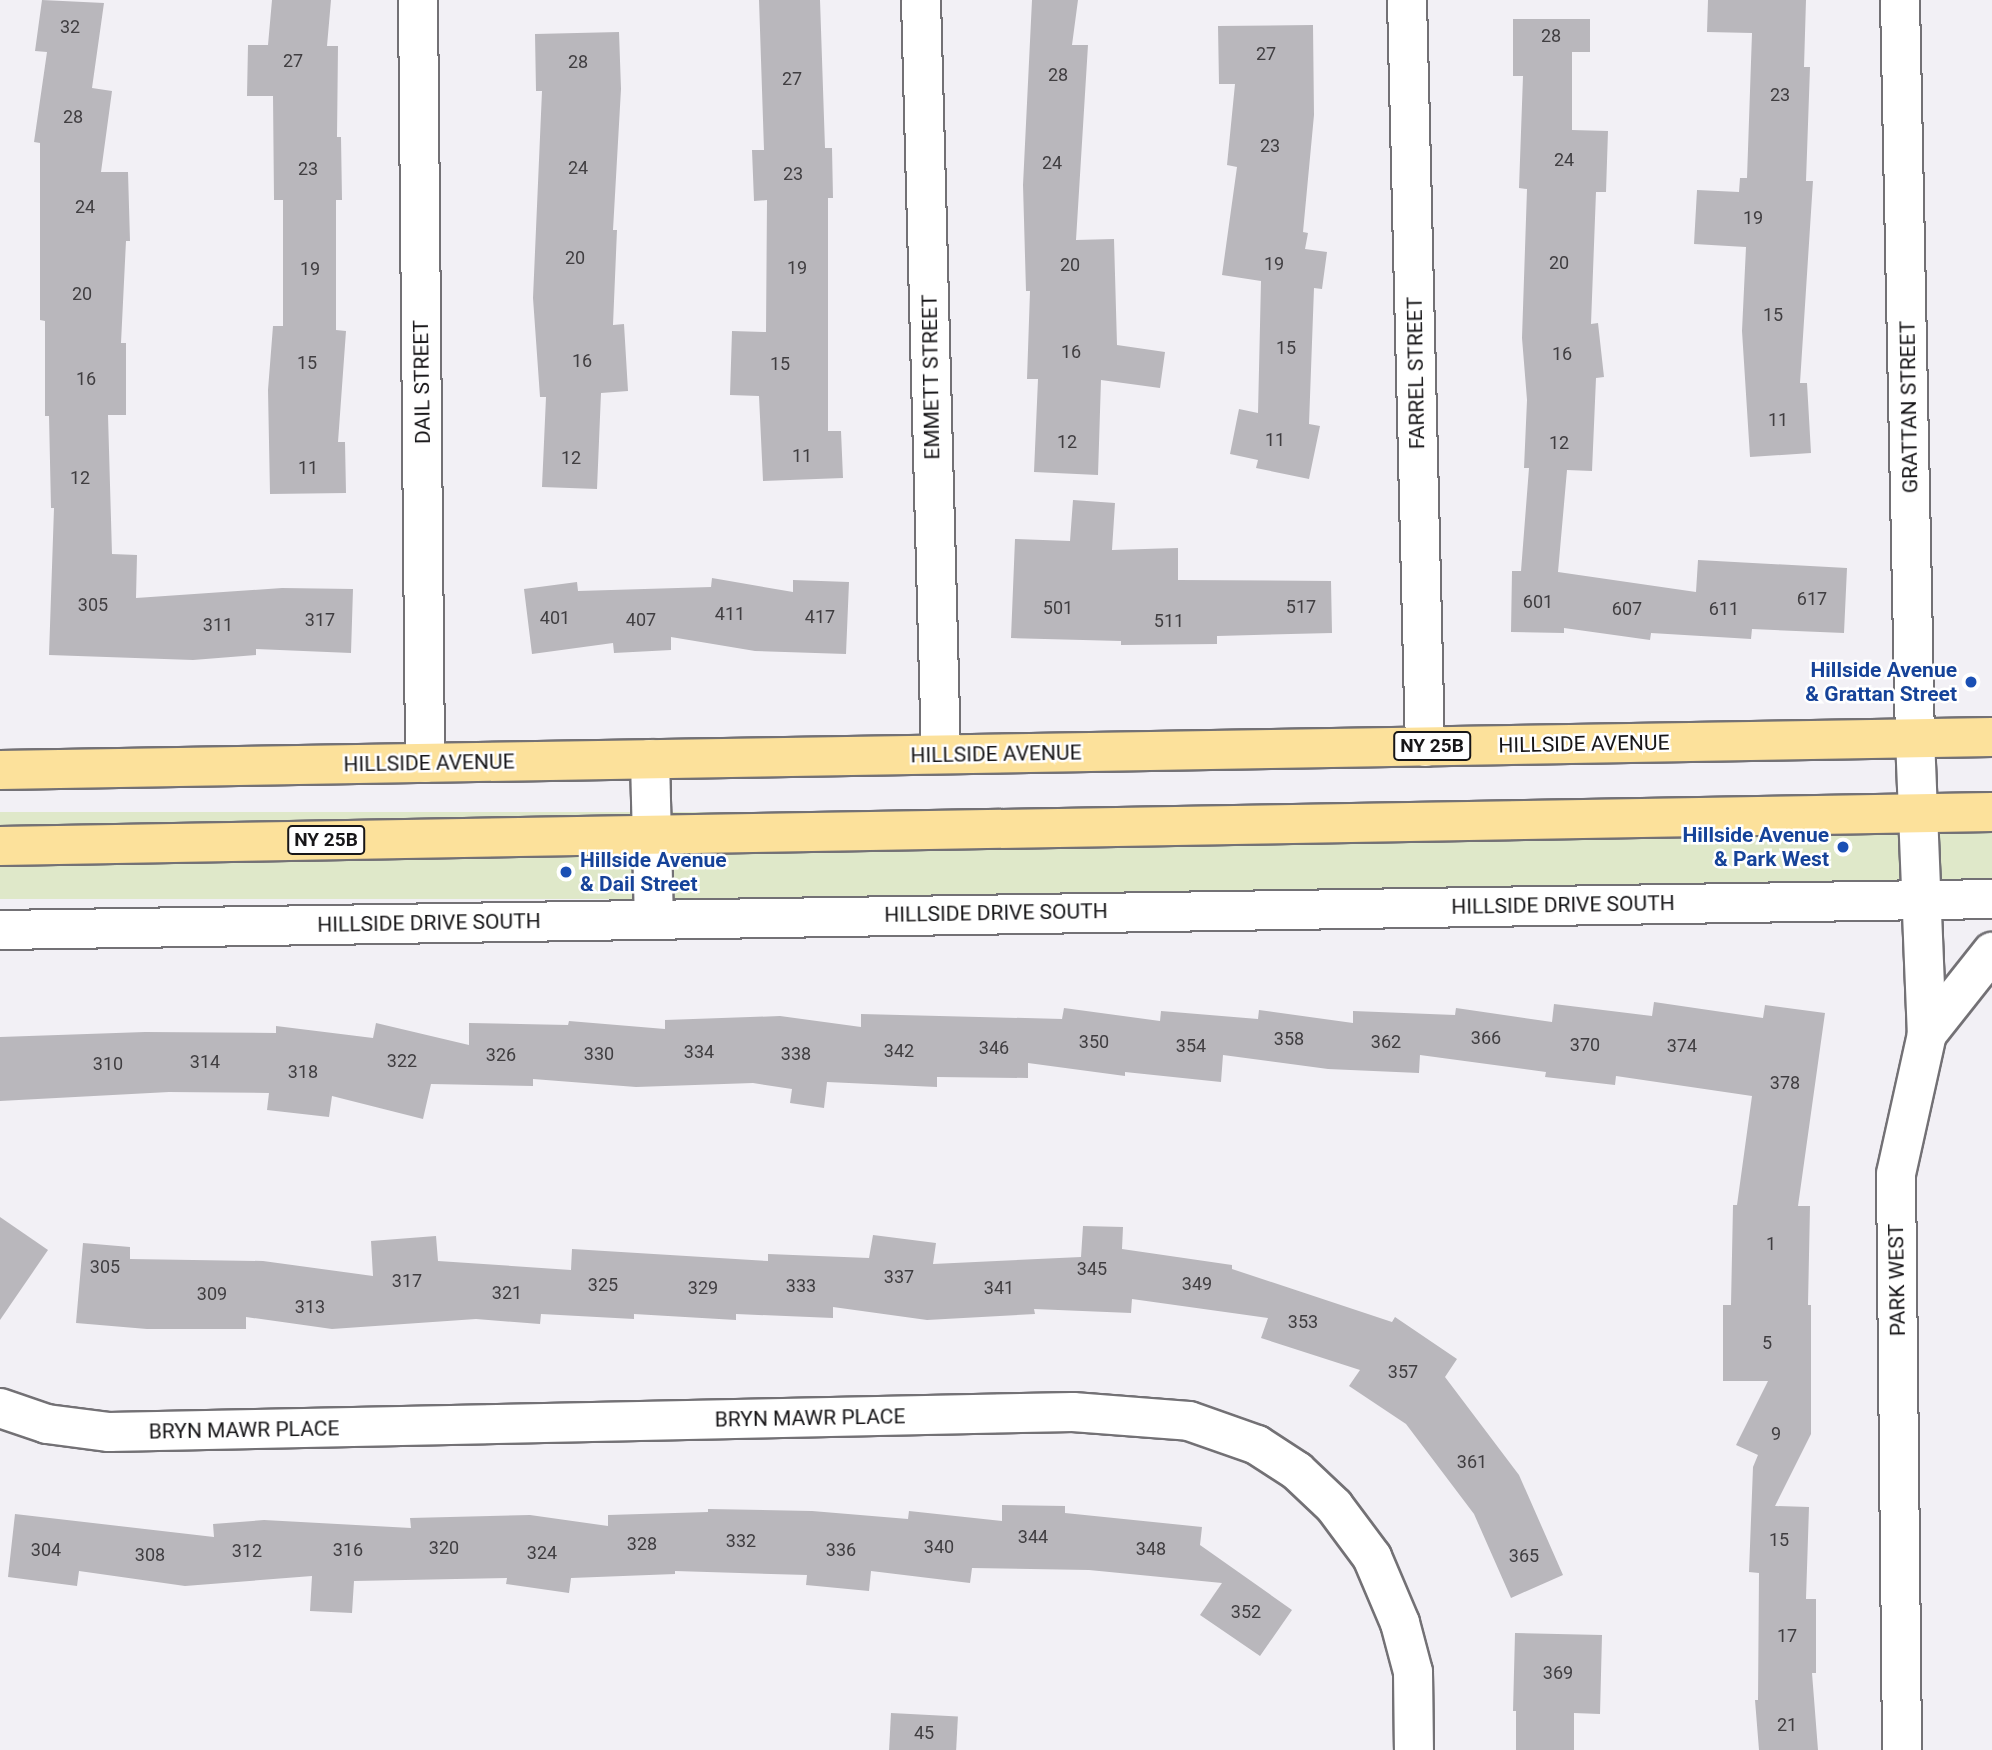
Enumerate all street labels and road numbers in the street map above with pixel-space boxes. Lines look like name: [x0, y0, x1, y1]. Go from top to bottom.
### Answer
street label: EMMETT STREET: [917, 294, 945, 460]
street label: FARREL STREET: [1402, 297, 1430, 449]
street label: DAIL STREET: [408, 320, 436, 444]
street label: GRATTAN STREET: [1895, 321, 1923, 493]
road number: NY 25B: [1392, 730, 1472, 762]
street label: HILLSIDE AVENUE: [1498, 730, 1670, 758]
street label: HILLSIDE AVENUE: [910, 740, 1082, 768]
street label: HILLSIDE AVENUE: [343, 749, 515, 777]
road number: NY 25B: [286, 824, 366, 856]
street label: HILLSIDE DRIVE SOUTH: [1451, 890, 1675, 920]
street label: HILLSIDE DRIVE SOUTH: [884, 898, 1108, 928]
street label: HILLSIDE DRIVE SOUTH: [317, 908, 541, 938]
street label: PARK WEST: [1883, 1224, 1911, 1336]
street label: BRYN MAWR PLACE: [715, 1404, 905, 1432]
street label: BRYN MAWR PLACE: [149, 1416, 339, 1444]

